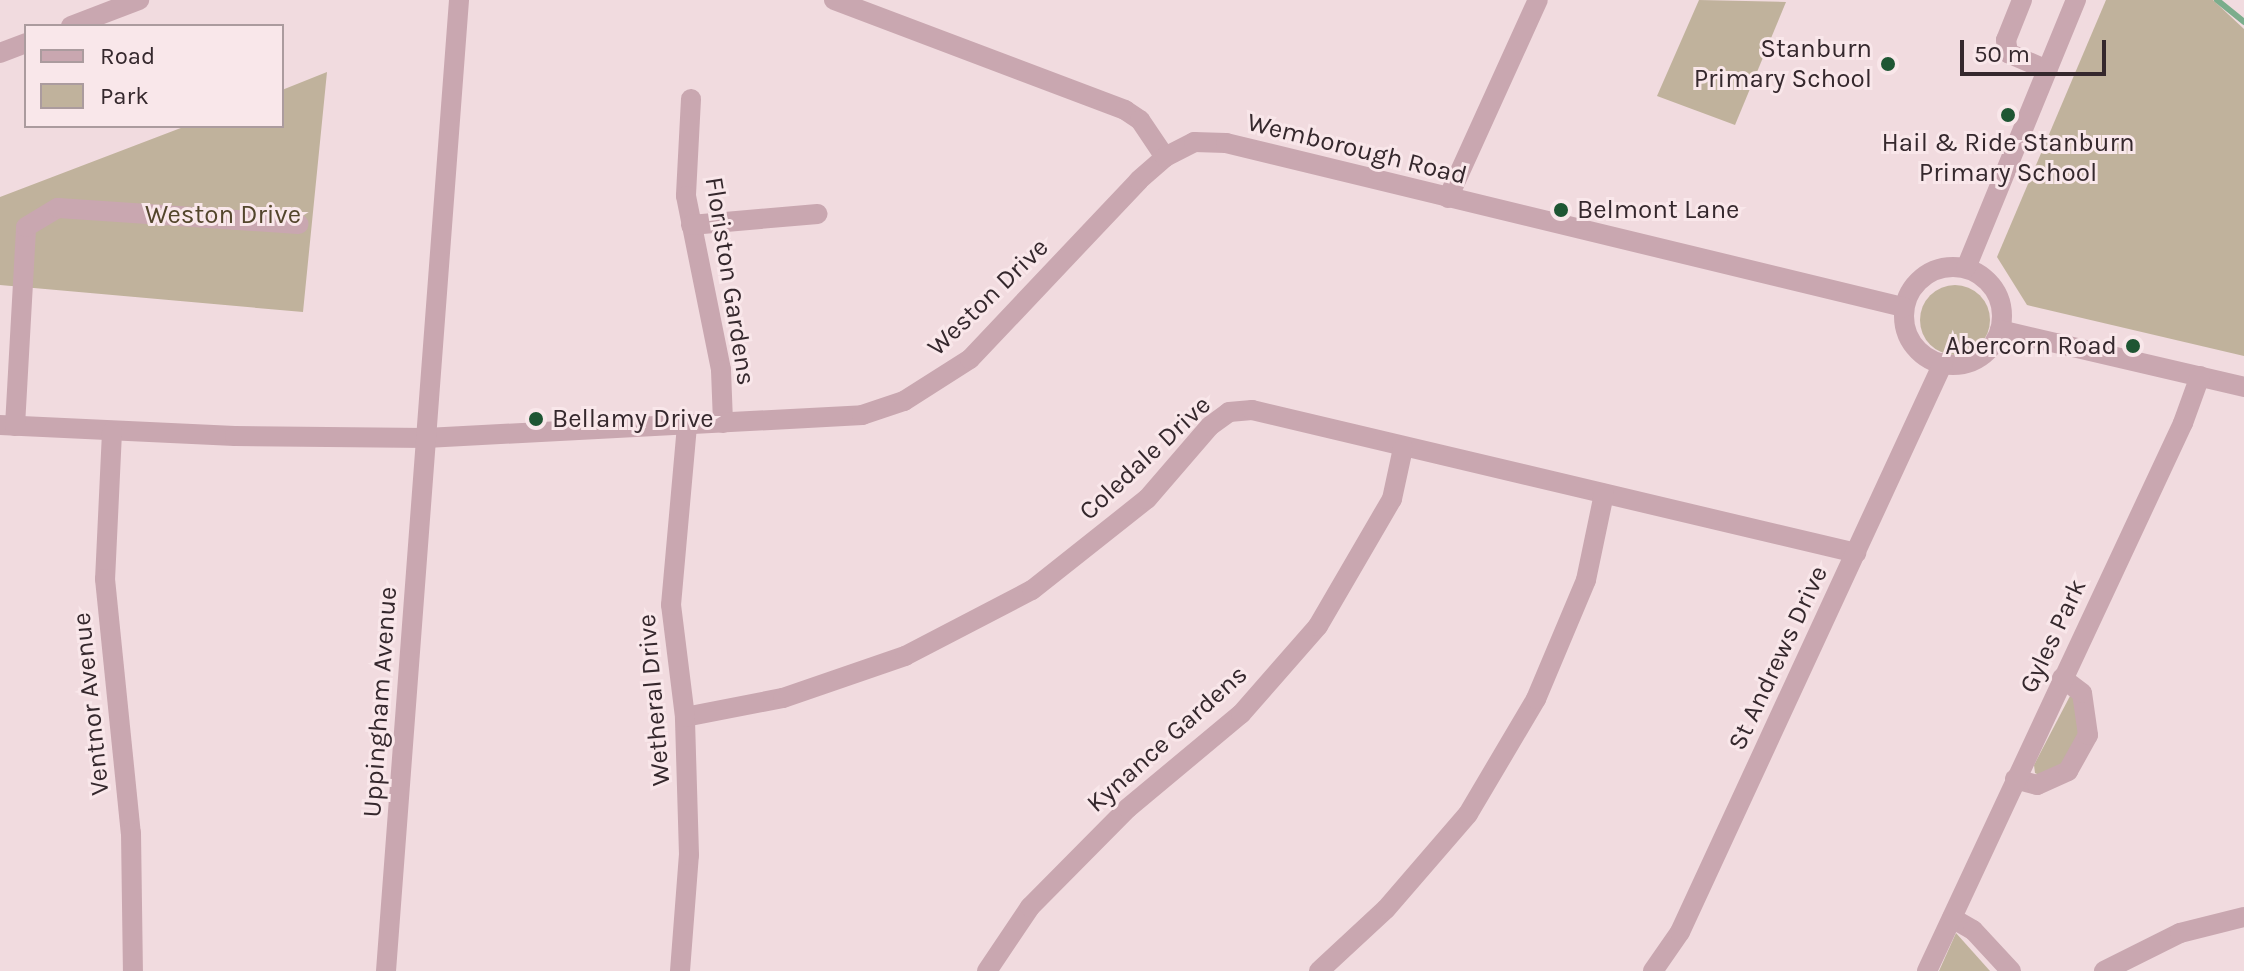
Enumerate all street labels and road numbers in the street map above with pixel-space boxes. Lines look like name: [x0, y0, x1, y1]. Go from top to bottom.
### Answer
street label: Wemborough Road: [1244, 107, 1470, 191]
street label: Floriston Gardens: [698, 175, 762, 387]
street label: Weston Drive: [921, 232, 1055, 362]
street label: Coledale Drive: [1073, 389, 1217, 527]
street label: St Andrews Drive: [1722, 561, 1834, 755]
street label: Gyles Park: [2013, 574, 2093, 698]
street label: Uppingham Avenue: [356, 585, 404, 819]
street label: Ventnor Avenue: [66, 611, 116, 797]
street label: Wetheral Drive: [631, 613, 677, 787]
street label: Kynance Gardens: [1080, 659, 1254, 819]

